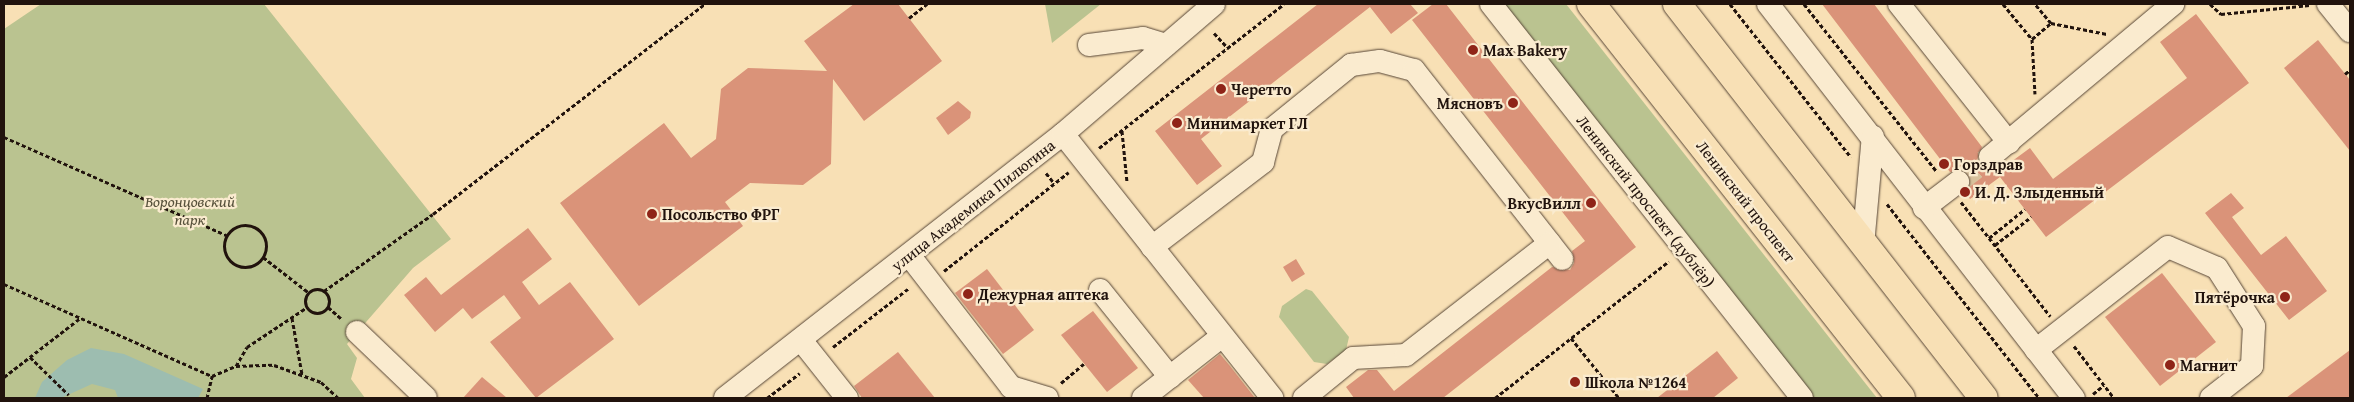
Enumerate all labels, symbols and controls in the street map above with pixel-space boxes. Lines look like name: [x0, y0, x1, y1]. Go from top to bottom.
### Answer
place label: Max Bakery: [1483, 40, 1567, 60]
marker: Max Bakery: [1467, 44, 1479, 56]
place label: Черетто: [1231, 79, 1292, 99]
marker: Черетто: [1215, 83, 1227, 95]
place label: Мясновъ: [1437, 93, 1503, 113]
marker: Мясновъ: [1507, 97, 1519, 109]
street label: Ленинский проспект (дублёр): [1573, 111, 1719, 291]
place label: Минимаркет ГЛ: [1187, 113, 1308, 133]
marker: Минимаркет ГЛ: [1171, 117, 1183, 129]
street label: улица Академика Пилюгина: [887, 135, 1059, 275]
street label: Ленинский проспект: [1692, 136, 1800, 266]
place label: Горздрав: [1954, 154, 2023, 174]
marker: Горздрав: [1938, 158, 1950, 170]
place label: И. Д. Злыденный: [1975, 182, 2104, 202]
marker: И. Д. Злыденный: [1959, 186, 1971, 198]
park label: Воронцовский парк: [145, 191, 235, 229]
place label: ВкусВилл: [1507, 193, 1581, 213]
marker: ВкусВилл: [1585, 197, 1597, 209]
place label: Посольство ФРГ: [662, 204, 780, 224]
marker: Посольство ФРГ: [646, 208, 658, 220]
place label: Дежурная аптека: [978, 284, 1109, 304]
place label: Пятёрочка: [2195, 287, 2275, 307]
marker: Дежурная аптека: [962, 288, 974, 300]
marker: Пятёрочка: [2279, 291, 2291, 303]
place label: Магнит: [2180, 355, 2237, 375]
marker: Магнит: [2164, 359, 2176, 371]
place label: Школа №1264: [1585, 372, 1687, 392]
marker: Школа №1264: [1569, 376, 1581, 388]

